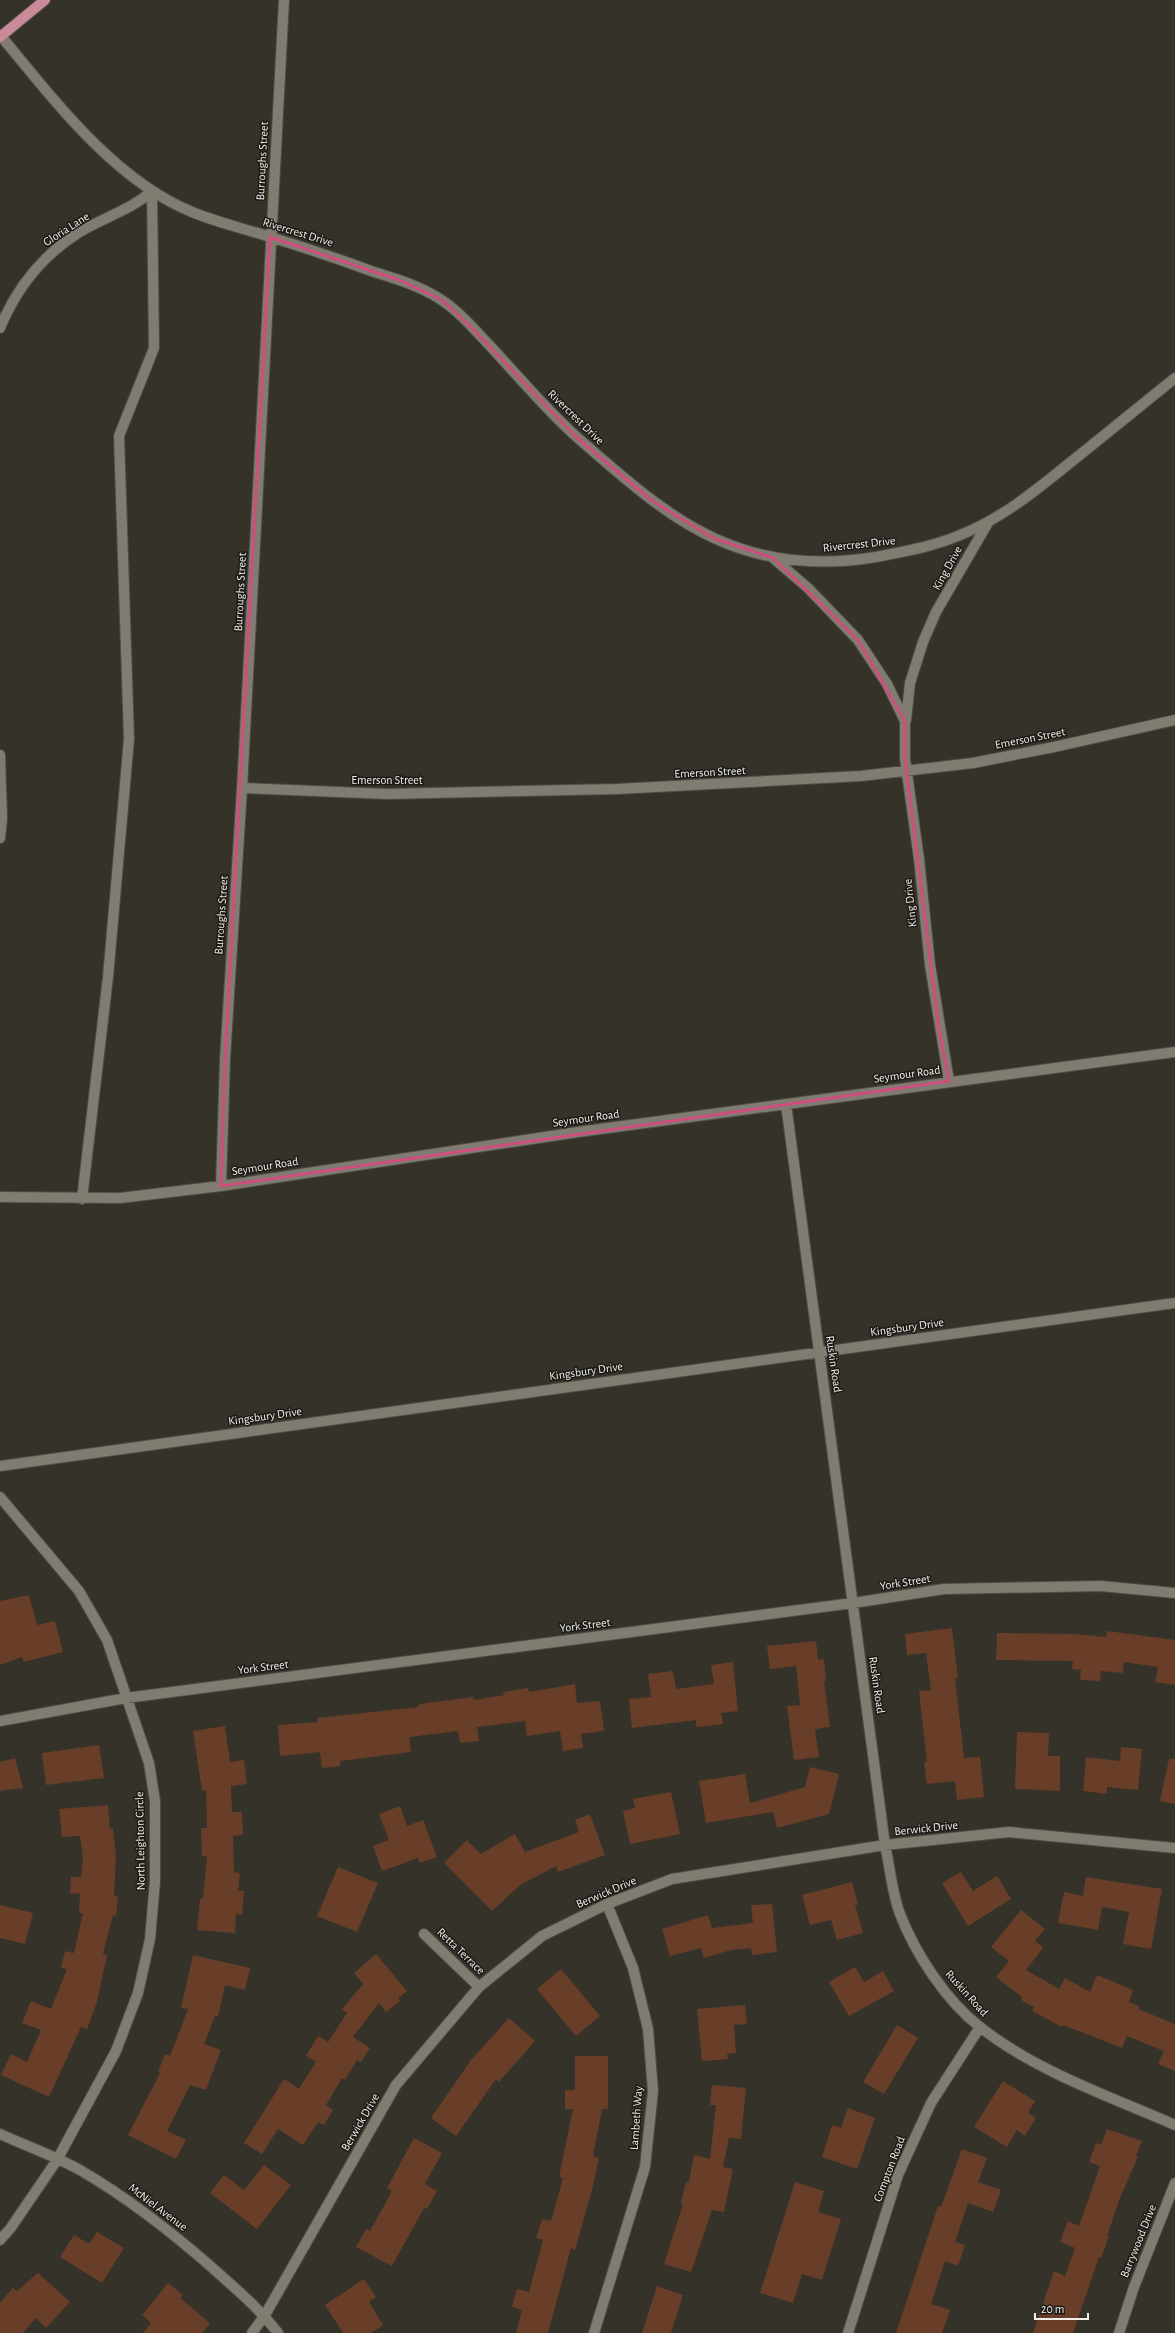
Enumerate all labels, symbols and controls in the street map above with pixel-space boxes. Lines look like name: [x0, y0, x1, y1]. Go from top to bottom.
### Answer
street label: Burroughs Street: [254, 121, 270, 201]
street label: Gloria Lane: [41, 210, 91, 248]
street label: Rivercrest Drive: [261, 216, 335, 248]
street label: Rivercrest Drive: [546, 387, 606, 447]
street label: Rivercrest Drive: [822, 534, 896, 554]
street label: King Drive: [930, 544, 964, 592]
street label: Burroughs Street: [232, 552, 248, 632]
street label: Emerson Street: [994, 725, 1066, 751]
street label: Emerson Street: [674, 764, 746, 780]
street label: Emerson Street: [351, 774, 423, 786]
street label: Burroughs Street: [212, 875, 230, 955]
street label: King Drive: [902, 878, 918, 928]
street label: Seymour Road: [873, 1063, 941, 1086]
street label: Seymour Road: [552, 1107, 620, 1130]
street label: Seymour Road: [231, 1155, 299, 1178]
street label: Kingsbury Drive: [869, 1316, 945, 1339]
street label: Ruskin Road: [824, 1335, 844, 1393]
street label: Kingsbury Drive: [548, 1360, 624, 1383]
street label: Kingsbury Drive: [227, 1405, 303, 1428]
street label: York Street: [879, 1572, 931, 1592]
street label: York Street: [559, 1616, 611, 1634]
street label: Ruskin Road: [867, 1656, 887, 1714]
street label: York Street: [237, 1658, 289, 1676]
street label: North Leighton Circle: [133, 1792, 147, 1890]
street label: Berwick Drive: [894, 1819, 958, 1837]
street label: Berwick Drive: [574, 1874, 638, 1910]
street label: Retta Terrace: [435, 1926, 487, 1976]
street label: Ruskin Road: [943, 1968, 991, 2018]
street label: Lambeth Way: [628, 2085, 645, 2151]
street label: Berwick Drive: [339, 2091, 381, 2153]
street label: Compton Road: [871, 2135, 907, 2203]
street label: McNiel Avenue: [126, 2181, 190, 2233]
street label: Barrywood Drive: [1118, 2203, 1159, 2280]
scale bar: [1035, 2295, 1088, 2321]
text: 20 m: [1041, 2303, 1064, 2315]

